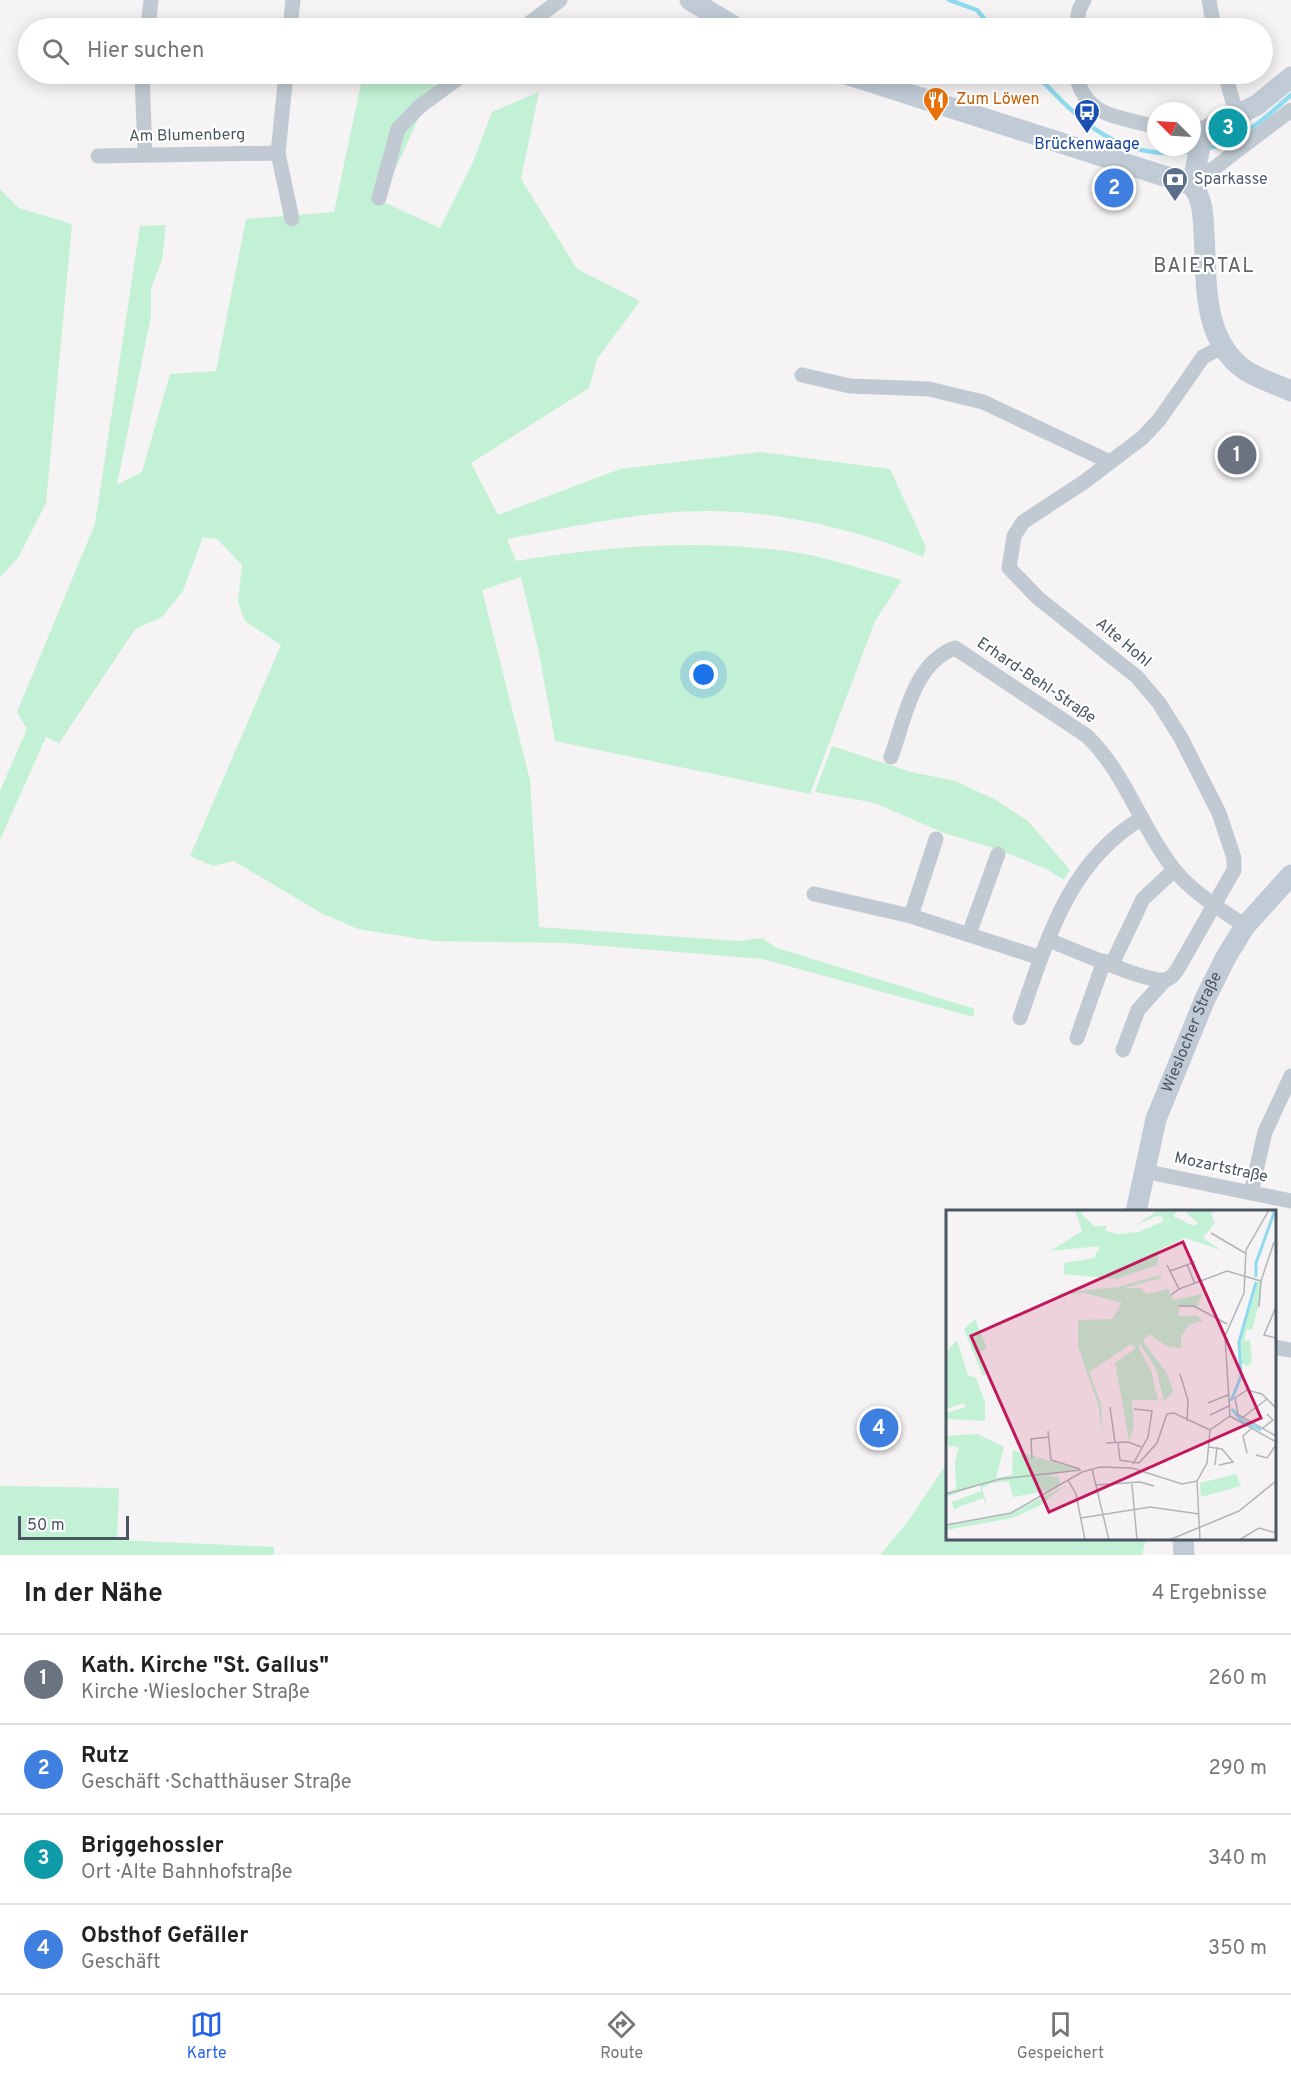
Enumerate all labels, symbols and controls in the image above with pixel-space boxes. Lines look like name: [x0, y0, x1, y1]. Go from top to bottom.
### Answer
search box: [18, 18, 1273, 84]
icon: search: [39, 35, 72, 68]
text: Hier suchen: [87, 38, 204, 65]
restaurant icon: Zum Löwen: [921, 85, 951, 123]
place label: Zum Löwen: [956, 90, 1040, 110]
bus stop icon: Brückenwaage: [1072, 97, 1102, 135]
north arrow: [1147, 102, 1201, 156]
pin: 3: [1208, 106, 1248, 150]
street label: Am Blumenberg: [129, 125, 245, 147]
place label: Brückenwaage: [1034, 135, 1140, 155]
bank icon: Sparkasse: [1160, 165, 1190, 203]
pin: 2: [1094, 166, 1134, 210]
place label: Sparkasse: [1194, 170, 1268, 190]
district label: BAIERTAL: [1153, 254, 1255, 280]
pin: 1: [1218, 432, 1256, 478]
street label: Alte Hohl: [1091, 614, 1155, 672]
street label: Erhard-Behl-Straße: [973, 634, 1099, 728]
your location: [689, 660, 718, 689]
street label: Wieslocher Straße: [1158, 969, 1227, 1096]
street label: Mozartstraße: [1172, 1148, 1270, 1188]
inset map: [946, 1210, 1276, 1540]
pin: 4: [860, 1406, 898, 1450]
scale bar: [18, 1513, 129, 1540]
text: 50 m: [27, 1516, 65, 1536]
text: In der Nähe: [24, 1578, 163, 1611]
text: 4 Ergebnisse: [1152, 1581, 1267, 1607]
text: Kath. Kirche "St. Gallus": [81, 1653, 329, 1680]
text: 1: [40, 1666, 48, 1692]
text: 260 m: [1208, 1666, 1267, 1692]
text: Kirche · Wieslocher Straße: [81, 1680, 310, 1706]
text: Rutz: [81, 1743, 129, 1770]
text: 2: [37, 1756, 50, 1782]
text: 290 m: [1209, 1756, 1267, 1782]
text: Geschäft · Schatthäuser Straße: [81, 1770, 352, 1796]
text: Briggehossler: [81, 1833, 224, 1860]
text: 3: [38, 1846, 50, 1872]
text: 340 m: [1208, 1846, 1267, 1872]
text: Ort · Alte Bahnhofstraße: [81, 1860, 293, 1886]
text: Obsthof Gefäller: [81, 1923, 248, 1950]
text: 4: [37, 1936, 50, 1962]
text: 350 m: [1208, 1936, 1267, 1962]
text: Geschäft: [81, 1950, 161, 1976]
tab: Karte: [187, 2008, 227, 2064]
tab: Route: [600, 2008, 643, 2064]
tab: Gespeichert: [1017, 2008, 1104, 2064]

